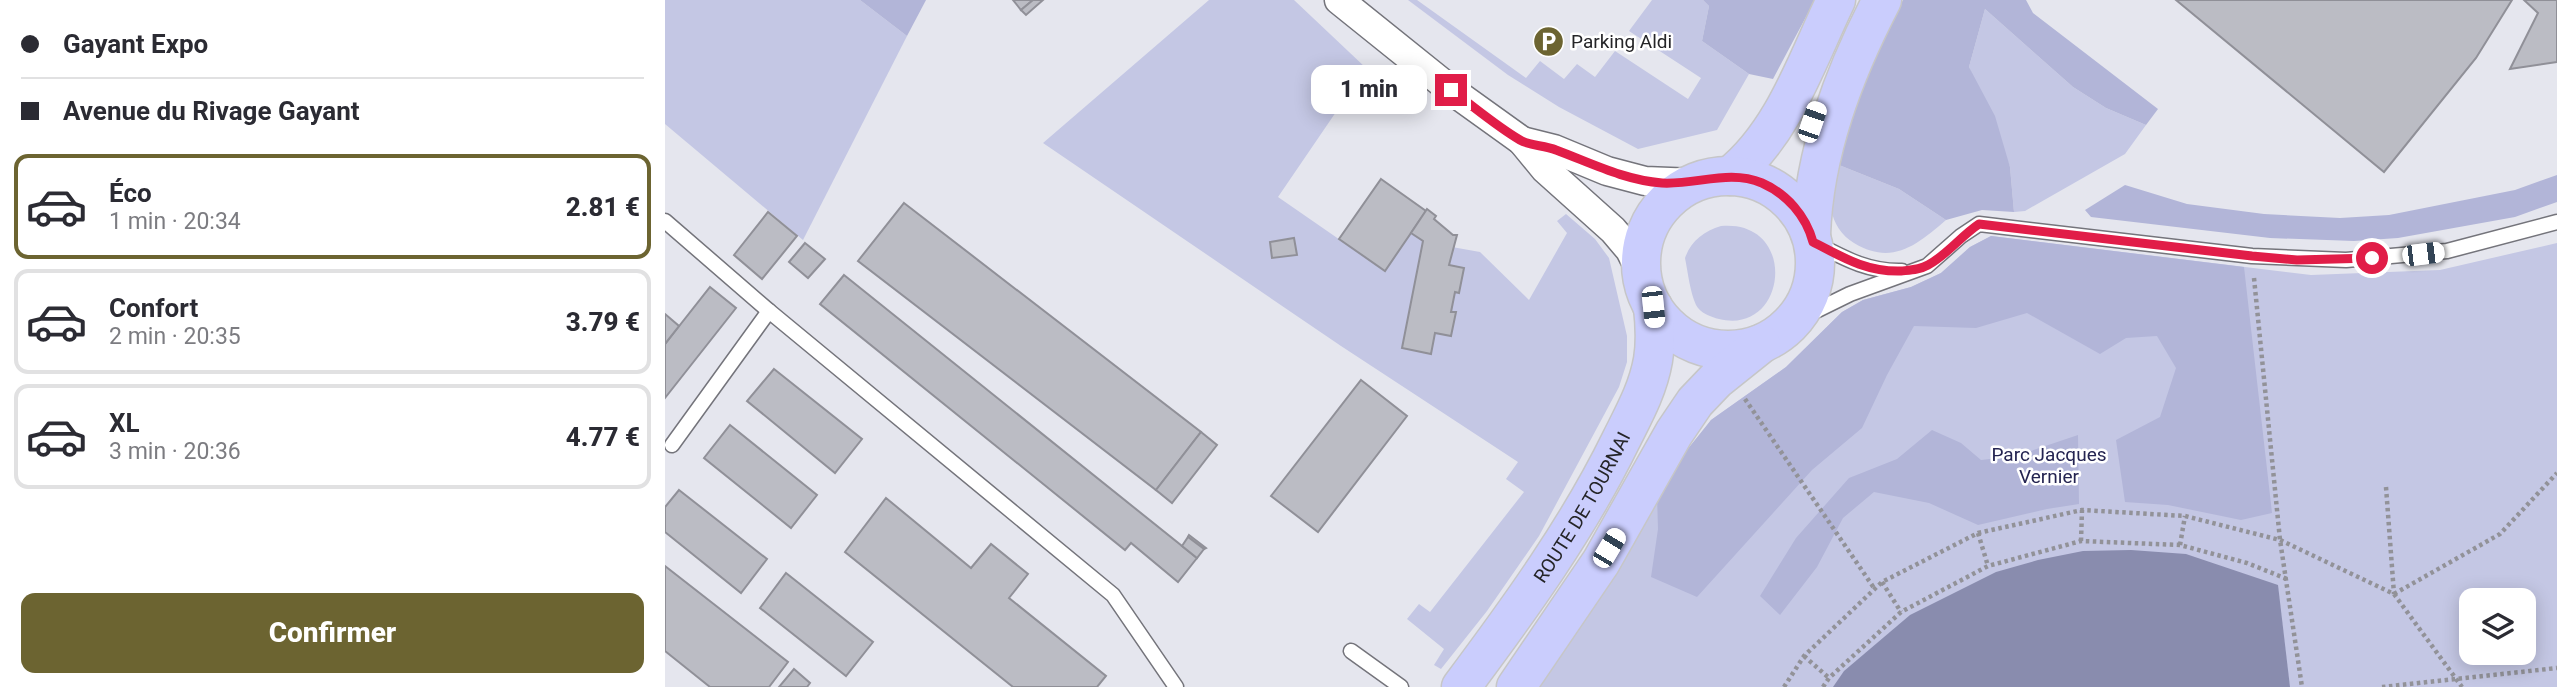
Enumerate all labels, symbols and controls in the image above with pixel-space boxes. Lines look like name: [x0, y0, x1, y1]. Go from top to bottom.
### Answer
parking icon: Parking Aldi: [1531, 24, 1565, 58]
text: Gayant Expo: [63, 29, 208, 59]
place label: Parking Aldi: [1571, 30, 1672, 53]
callout: 1 min: [1311, 66, 1427, 114]
route end: [1435, 74, 1467, 106]
text: 1 min: [1340, 76, 1398, 103]
text: Avenue du Rivage Gayant: [63, 96, 360, 126]
car: [1796, 99, 1829, 145]
icon: car: [25, 175, 88, 238]
text: Éco: [109, 178, 152, 208]
text: 2.81 €: [566, 192, 640, 222]
text: 1 min · 20:34: [109, 208, 241, 235]
car: [2401, 241, 2446, 267]
route start: [2356, 242, 2388, 274]
car: [1641, 285, 1666, 329]
icon: car: [25, 290, 88, 353]
text: Confort: [109, 293, 198, 323]
text: 3.79 €: [566, 307, 640, 337]
text: 2 min · 20:35: [109, 323, 241, 350]
icon: car: [25, 405, 88, 468]
text: XL: [109, 408, 140, 438]
text: 4.77 €: [566, 422, 640, 452]
street label: ROUTE DE TOURNAI: [1529, 428, 1635, 587]
text: 3 min · 20:36: [109, 438, 241, 465]
park label: Parc Jacques Vernier: [1991, 443, 2107, 488]
car: [1590, 525, 1629, 571]
map controls: [2459, 588, 2536, 665]
button: layers: [2459, 588, 2536, 665]
button: Confirmer: [21, 593, 644, 673]

